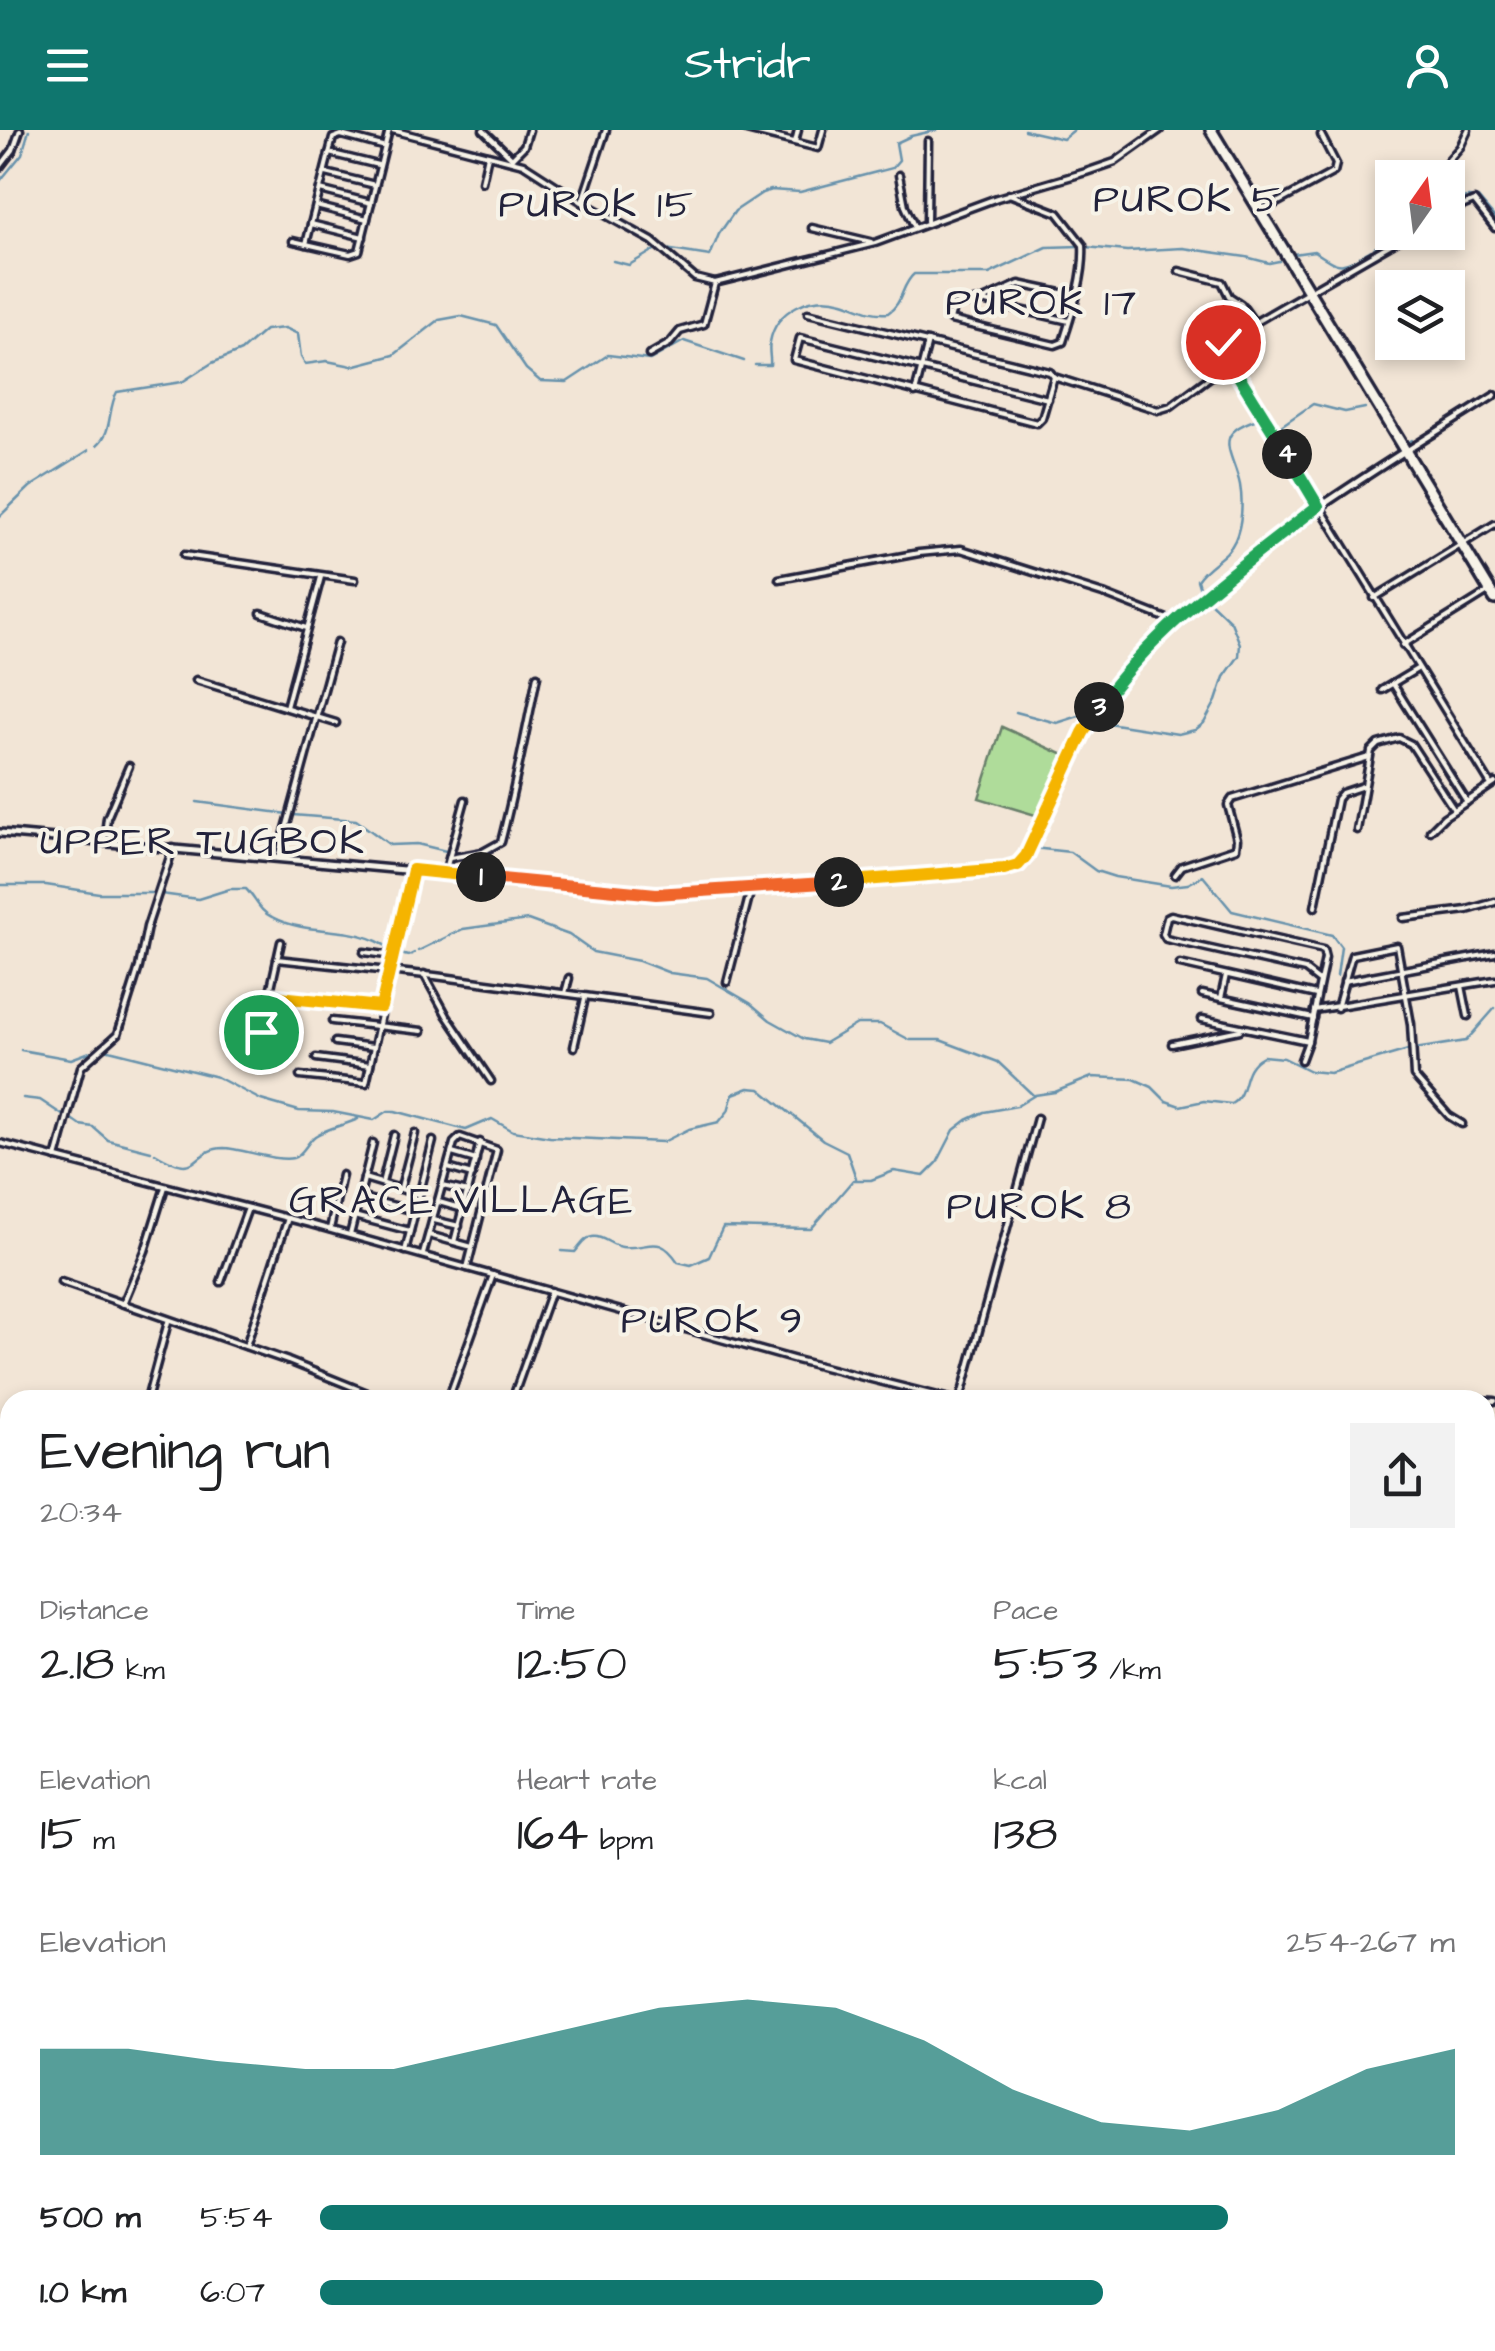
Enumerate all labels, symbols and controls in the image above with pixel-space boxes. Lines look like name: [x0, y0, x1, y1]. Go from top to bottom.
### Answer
text: Stridr: [684, 34, 811, 96]
icon: menu: [40, 38, 95, 93]
icon: person: [1400, 38, 1455, 93]
north arrow: [1375, 160, 1465, 250]
map controls: [1375, 160, 1465, 360]
district label: PUROK 5: [1093, 173, 1283, 228]
district label: PUROK 15: [499, 178, 695, 233]
button: layers: [1375, 270, 1465, 360]
district label: PUROK 17: [945, 276, 1139, 331]
pin: [1181, 300, 1266, 385]
icon: check: [1196, 315, 1251, 370]
pin: 4: [1262, 429, 1312, 479]
text: 4: [1277, 434, 1297, 473]
pin: 3: [1074, 682, 1124, 732]
text: 3: [1092, 687, 1106, 726]
district label: UPPER TUGBOK: [40, 815, 366, 870]
pin: 1: [456, 852, 506, 902]
text: 1: [479, 857, 483, 896]
pin: 2: [814, 857, 864, 907]
text: 2: [831, 862, 847, 901]
pin: [219, 990, 304, 1075]
icon: arrive: [234, 1005, 289, 1060]
district label: GRACE VILLAGE: [289, 1174, 635, 1229]
district label: PUROK 8: [947, 1180, 1133, 1235]
district label: PUROK 9: [621, 1294, 805, 1349]
text: Evening run: [40, 1414, 330, 1490]
button: share: [1350, 1423, 1455, 1528]
text: 20:34: [40, 1490, 122, 1535]
text: Distance: [40, 1591, 149, 1630]
text: Time: [517, 1591, 575, 1630]
text: Pace: [993, 1591, 1058, 1630]
text: 2.18: [40, 1630, 114, 1699]
text: 12:50: [517, 1630, 627, 1699]
text: 5:53: [993, 1630, 1098, 1699]
text: km: [114, 1651, 165, 1690]
text: /km: [1098, 1651, 1161, 1690]
text: Elevation: [40, 1761, 150, 1800]
text: Heart rate: [517, 1761, 657, 1800]
text: kcal: [993, 1761, 1047, 1800]
text: 15: [40, 1800, 82, 1869]
text: 164: [517, 1800, 588, 1869]
text: 138: [993, 1800, 1058, 1869]
text: m: [82, 1821, 115, 1860]
text: bpm: [588, 1821, 653, 1860]
text: Elevation: [40, 1920, 166, 1965]
text: 254–267 m: [1287, 1920, 1455, 1965]
text: 500 m: [40, 2195, 141, 2240]
text: 5:54: [200, 2195, 272, 2240]
text: 1.0 km: [40, 2270, 126, 2315]
text: 6:07: [200, 2270, 265, 2315]

